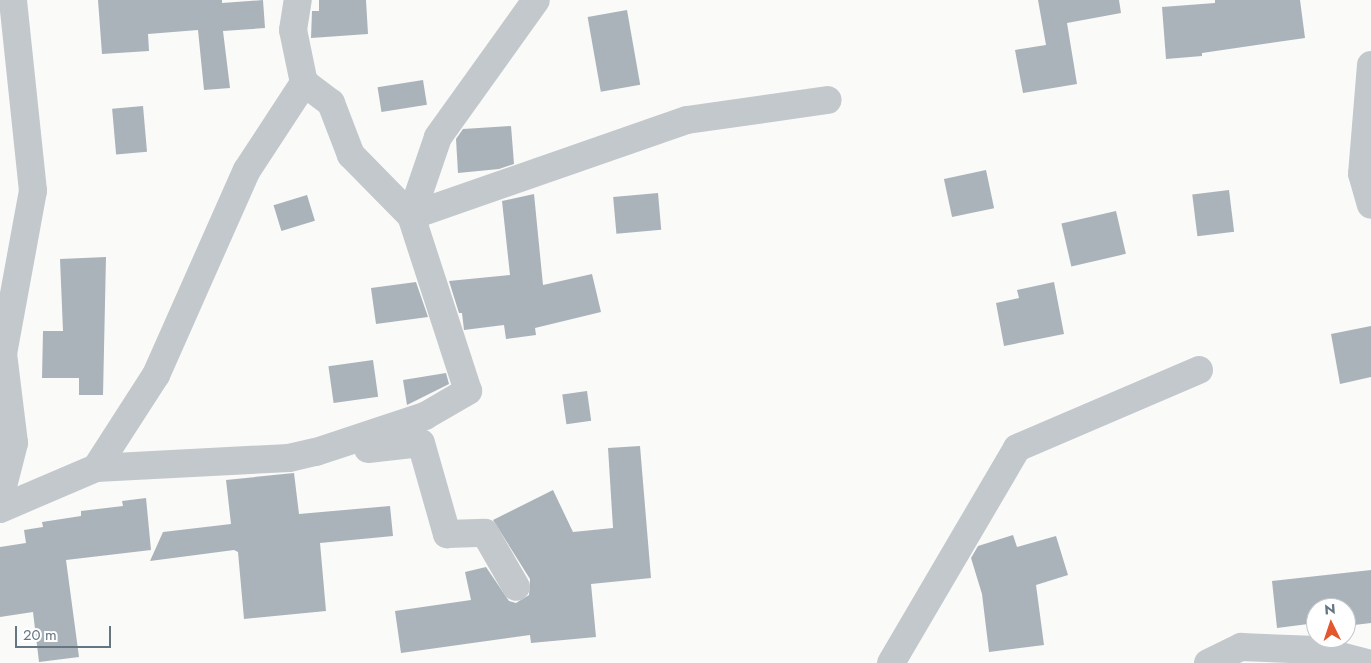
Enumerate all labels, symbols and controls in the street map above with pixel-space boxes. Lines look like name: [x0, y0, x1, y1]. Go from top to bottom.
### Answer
north arrow: [1306, 598, 1356, 648]
text: N: [1324, 599, 1336, 619]
scale bar: [18, 616, 114, 648]
text: 20 m: [23, 624, 57, 646]

